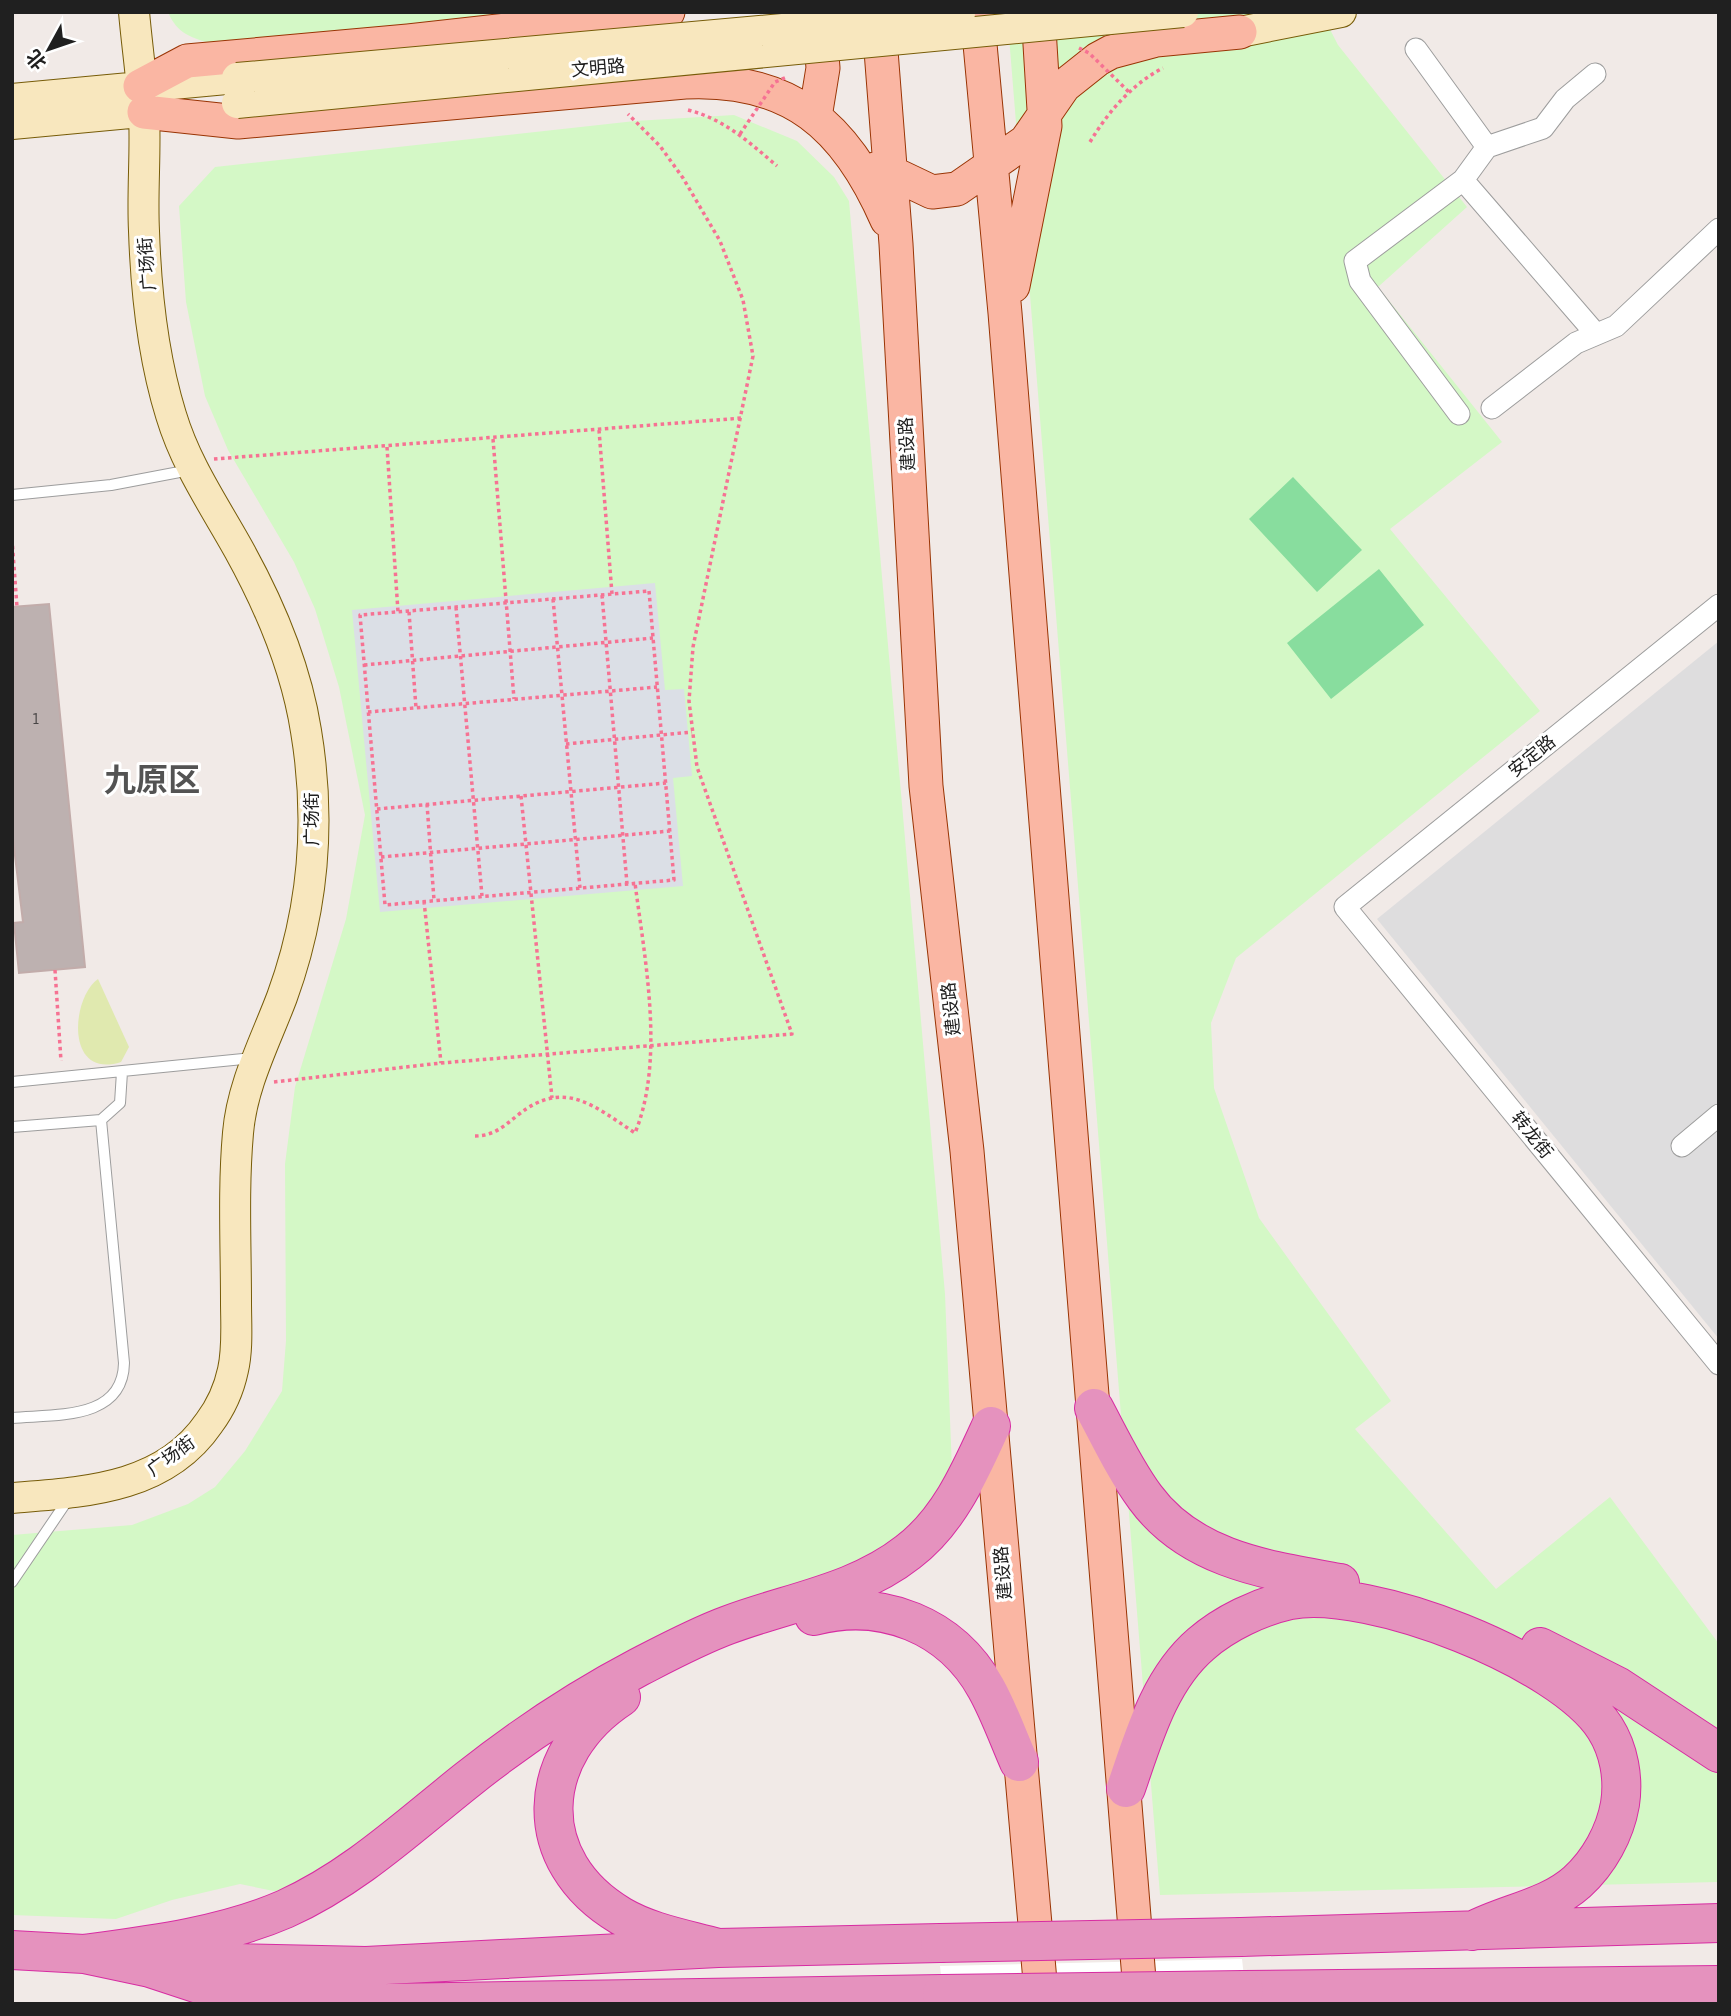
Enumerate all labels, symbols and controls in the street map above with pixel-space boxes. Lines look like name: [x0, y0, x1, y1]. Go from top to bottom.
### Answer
north arrow: [14, 14, 84, 84]
text: 北: [21, 46, 51, 74]
street label: 文明路: [570, 55, 626, 80]
street label: 广场街: [134, 236, 159, 292]
street label: 建设路: [895, 417, 918, 472]
house number: 1: [33, 711, 39, 727]
street label: 安定路: [1504, 730, 1559, 781]
district label: 九原区: [104, 761, 200, 798]
street label: 广场街: [301, 792, 322, 846]
street label: 建设路: [937, 981, 964, 1037]
street label: 转龙街: [1507, 1107, 1558, 1162]
street label: 广场街: [143, 1431, 199, 1480]
street label: 建设路: [990, 1545, 1015, 1601]

